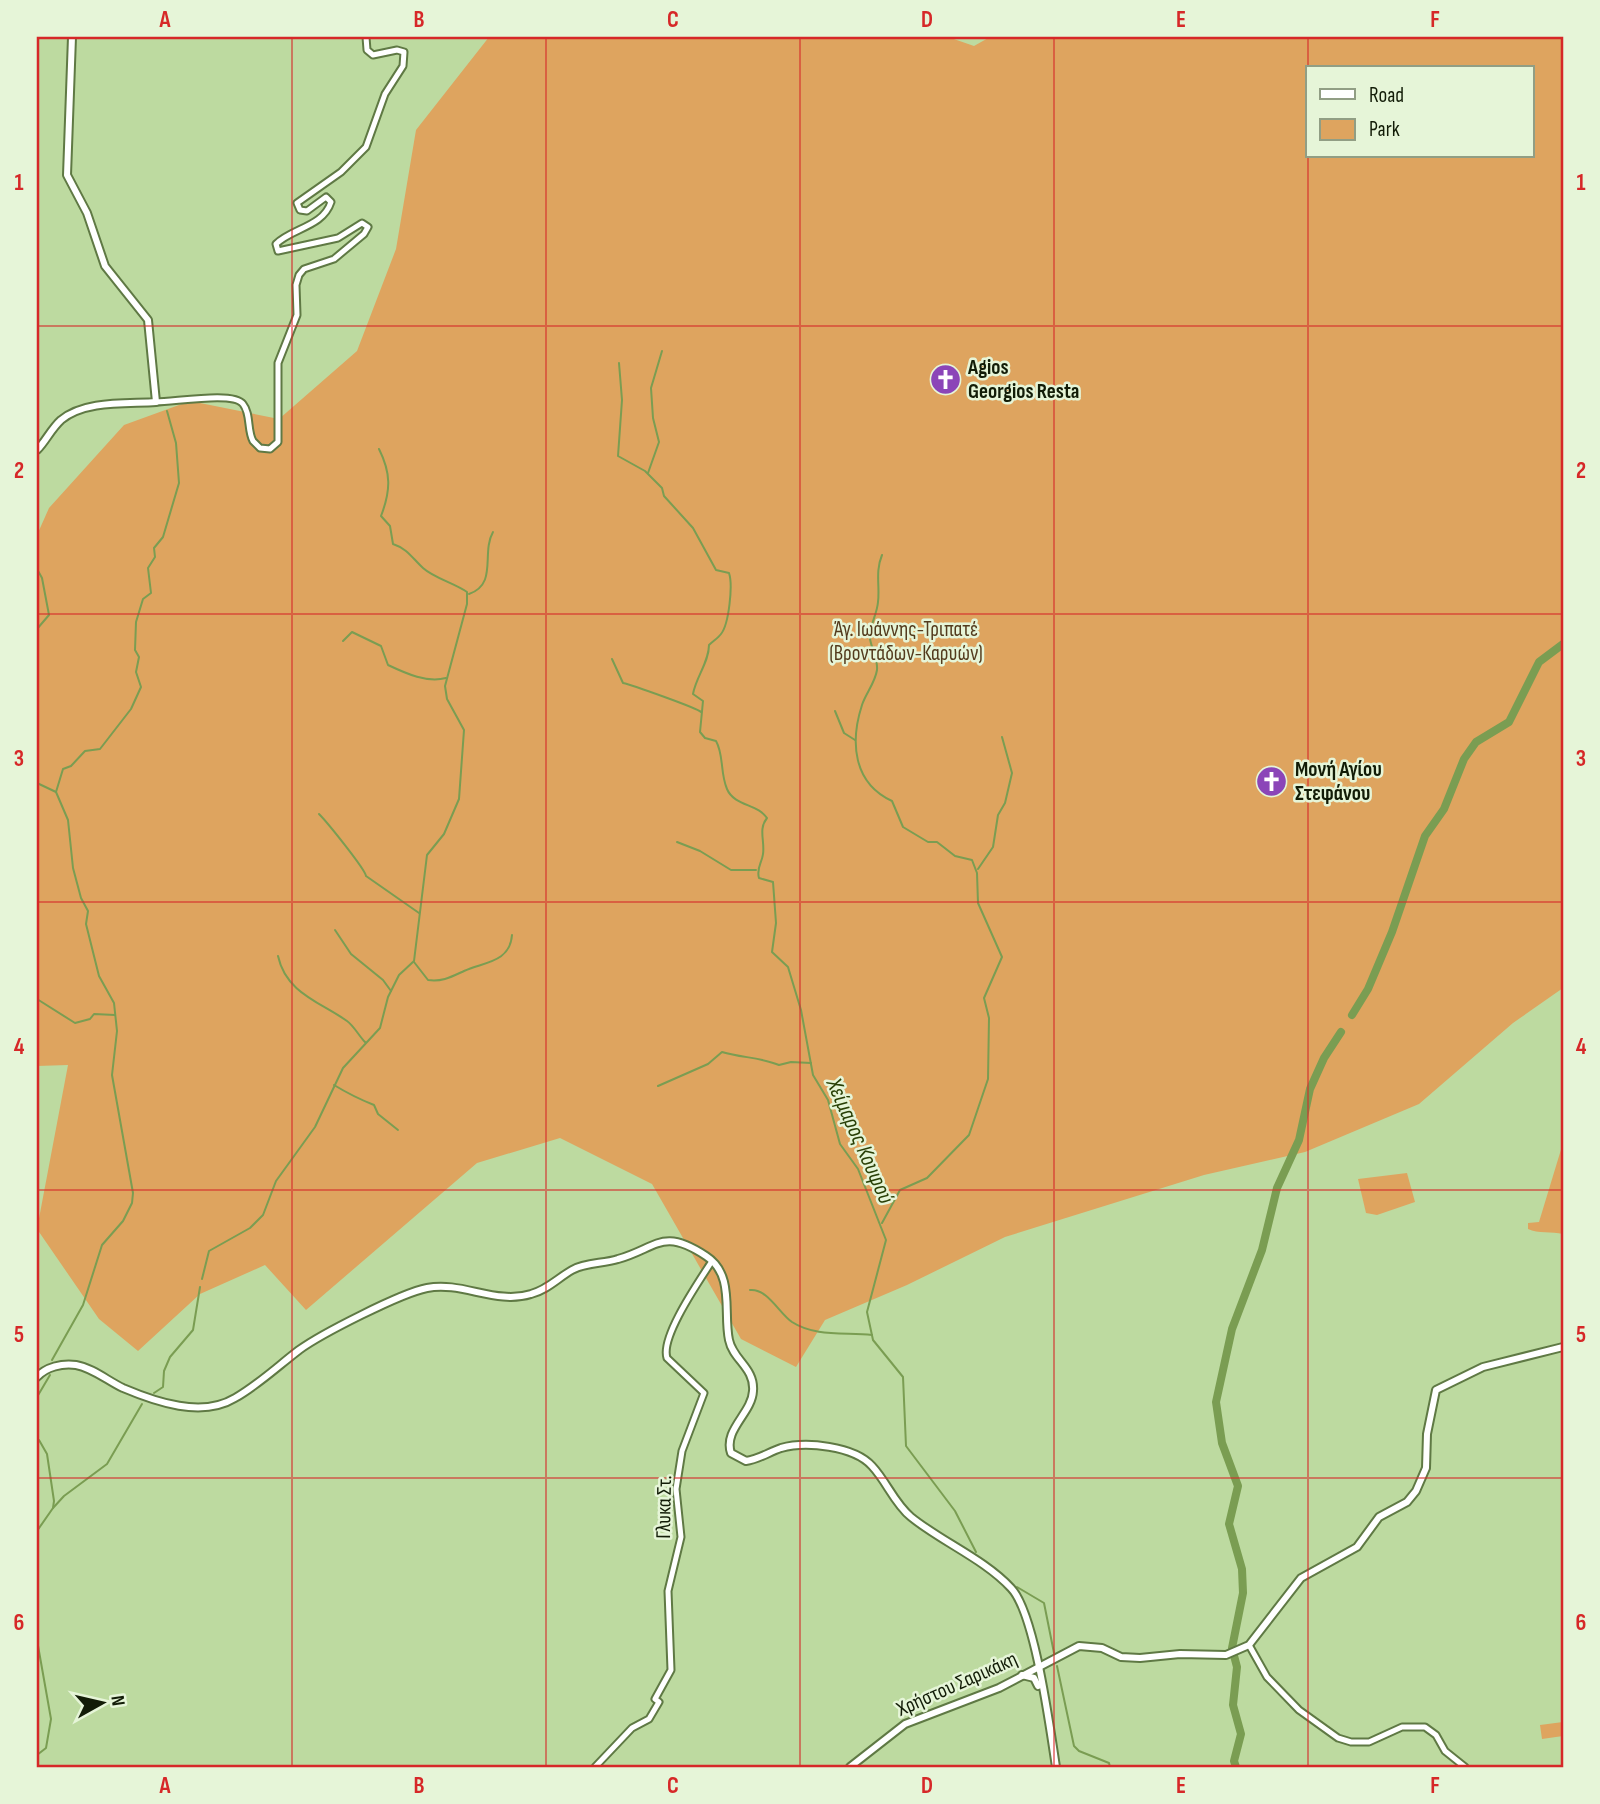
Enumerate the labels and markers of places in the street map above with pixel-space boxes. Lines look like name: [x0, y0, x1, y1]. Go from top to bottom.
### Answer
place label: Agios Georgios Resta: [967, 355, 1079, 404]
church icon: Agios Georgios Resta: [928, 362, 962, 396]
place label: Μονή Αγίου Στεφάνου: [1295, 757, 1382, 806]
church icon: Μονή Αγίου Στεφάνου: [1255, 764, 1289, 798]

